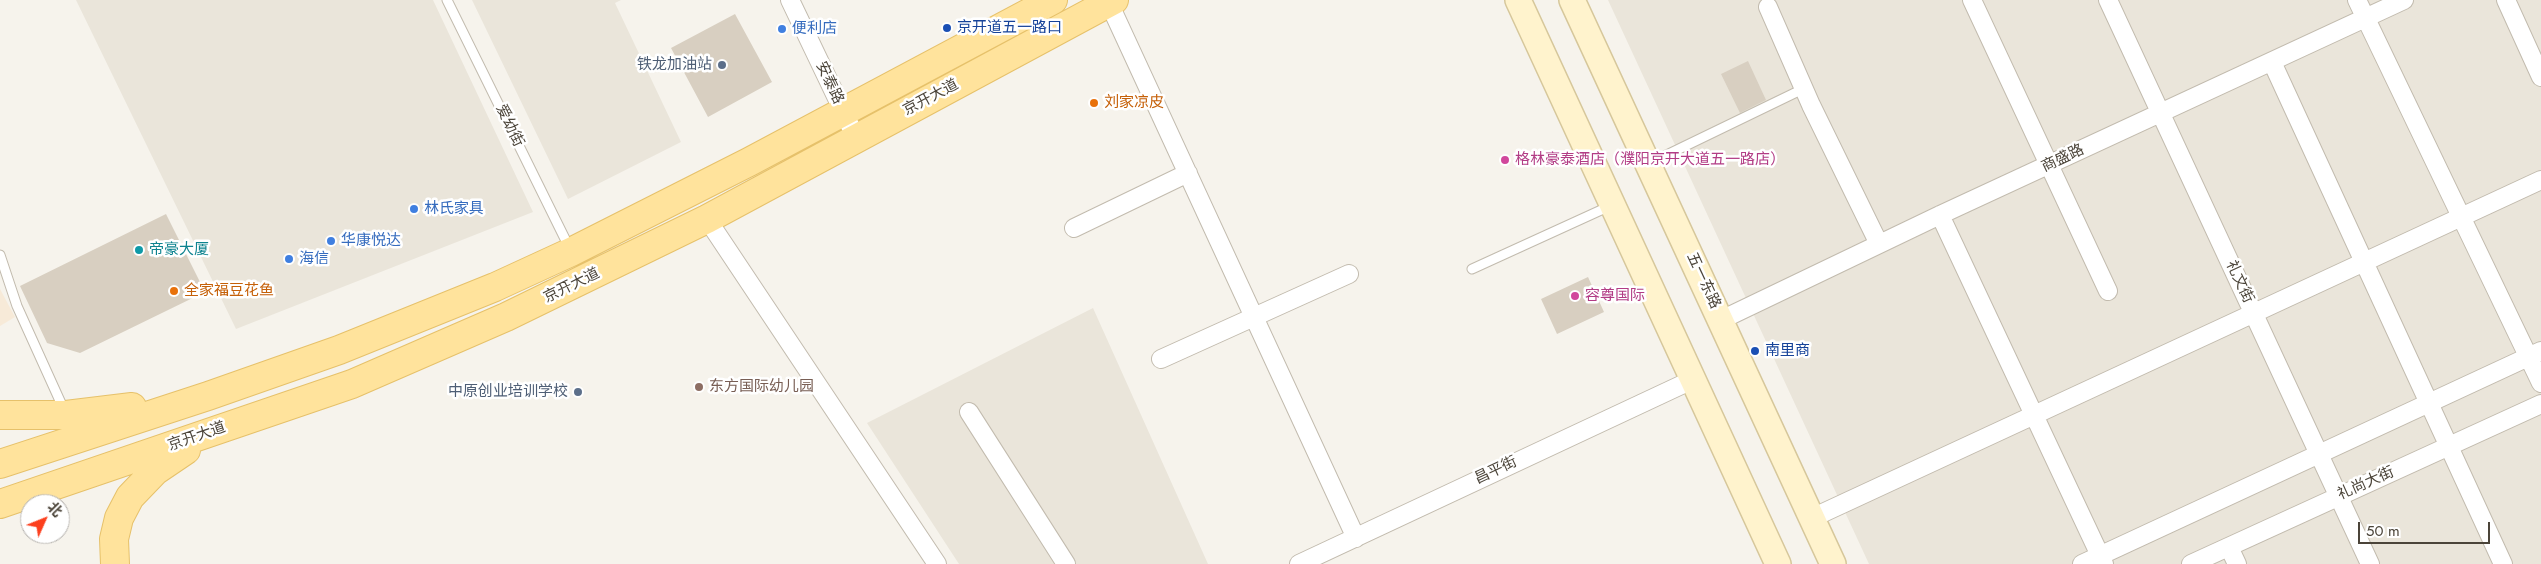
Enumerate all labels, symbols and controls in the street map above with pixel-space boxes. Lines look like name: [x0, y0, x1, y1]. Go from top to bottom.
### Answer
place label: 京开道五一路口: [957, 19, 1062, 37]
place label: 便利店: [792, 20, 837, 38]
marker: 京开道五一路口: [941, 22, 953, 34]
marker: 便利店: [776, 23, 788, 35]
place label: 铁龙加油站: [637, 56, 712, 74]
marker: 铁龙加油站: [716, 59, 728, 71]
street label: 安泰路: [811, 59, 847, 107]
street label: 京开大道: [900, 76, 962, 120]
place label: 刘家凉皮: [1104, 94, 1164, 112]
marker: 刘家凉皮: [1088, 97, 1100, 109]
street label: 爱幼街: [491, 102, 527, 150]
street label: 商盛路: [2039, 141, 2087, 177]
place label: 格林豪泰酒店（濮阳京开大道五一路店）: [1515, 151, 1785, 169]
marker: 格林豪泰酒店（濮阳京开大道五一路店）: [1499, 154, 1511, 166]
place label: 林氏家具: [424, 200, 484, 218]
marker: 林氏家具: [408, 203, 420, 215]
place label: 华康悦达: [341, 232, 401, 250]
marker: 华康悦达: [325, 235, 337, 247]
place label: 帝豪大厦: [149, 241, 209, 259]
marker: 帝豪大厦: [133, 244, 145, 256]
place label: 海信: [299, 250, 329, 268]
street label: 五一东路: [1682, 250, 1724, 312]
marker: 海信: [283, 253, 295, 265]
street label: 礼文街: [2221, 258, 2257, 306]
street label: 京开大道: [541, 265, 603, 307]
place label: 全家福豆花鱼: [184, 282, 274, 300]
marker: 全家福豆花鱼: [168, 285, 180, 297]
place label: 容尊国际: [1585, 287, 1645, 305]
marker: 容尊国际: [1569, 290, 1581, 302]
place label: 南里商: [1765, 342, 1810, 360]
marker: 南里商: [1749, 345, 1761, 357]
place label: 东方国际幼儿园: [709, 378, 814, 396]
marker: 东方国际幼儿园: [693, 381, 705, 393]
place label: 中原创业培训学校: [448, 383, 568, 401]
marker: 中原创业培训学校: [572, 386, 584, 398]
street label: 京开大道: [166, 419, 228, 455]
street label: 昌平街: [1472, 453, 1520, 489]
street label: 礼尚大街: [2335, 464, 2397, 504]
north arrow: [20, 494, 70, 544]
text: 北: [43, 497, 67, 521]
scale bar: [2361, 512, 2494, 544]
text: 50 m: [2366, 520, 2400, 542]

